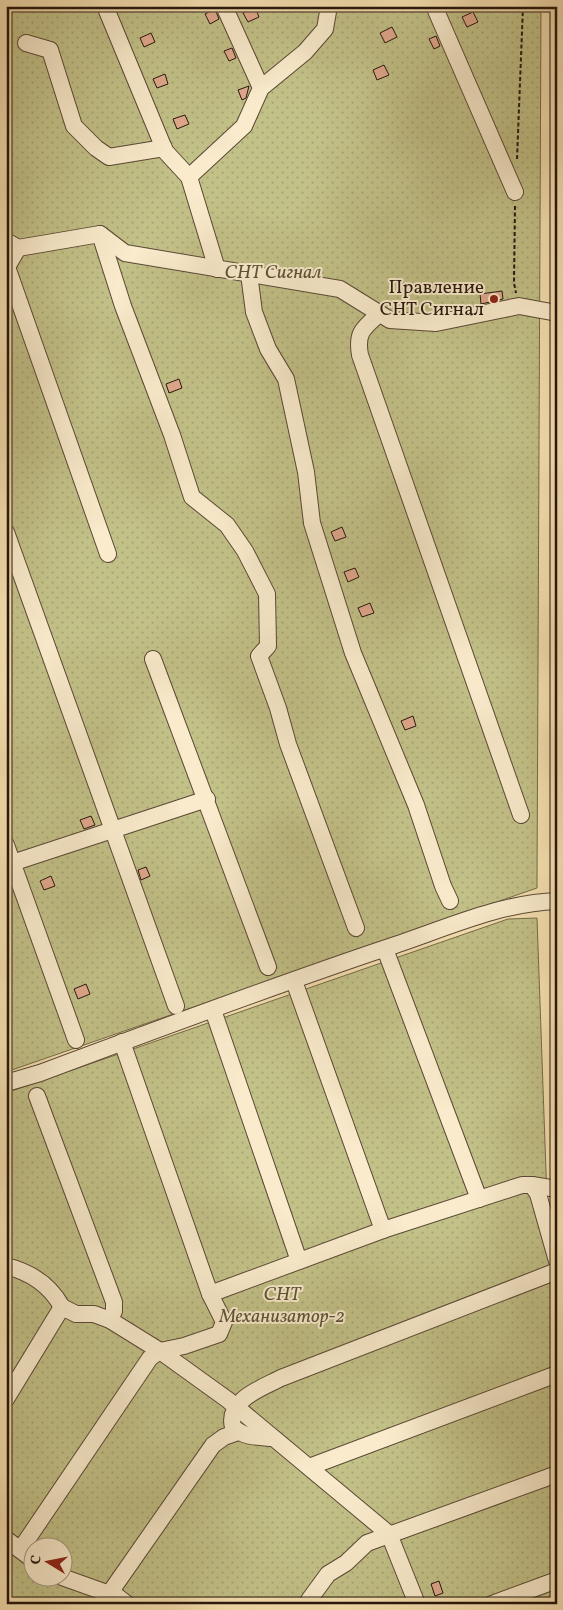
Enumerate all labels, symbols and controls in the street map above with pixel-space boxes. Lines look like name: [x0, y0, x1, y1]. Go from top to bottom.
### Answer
park label: СНТ Сигнал: [225, 260, 321, 286]
place label: Правление СНТ Сигнал: [380, 275, 484, 323]
marker: Правление СНТ Сигнал: [488, 293, 500, 305]
park label: СНТ Механизатор-2: [218, 1282, 345, 1330]
north arrow: [22, 1538, 72, 1588]
text: С: [27, 1554, 47, 1566]

